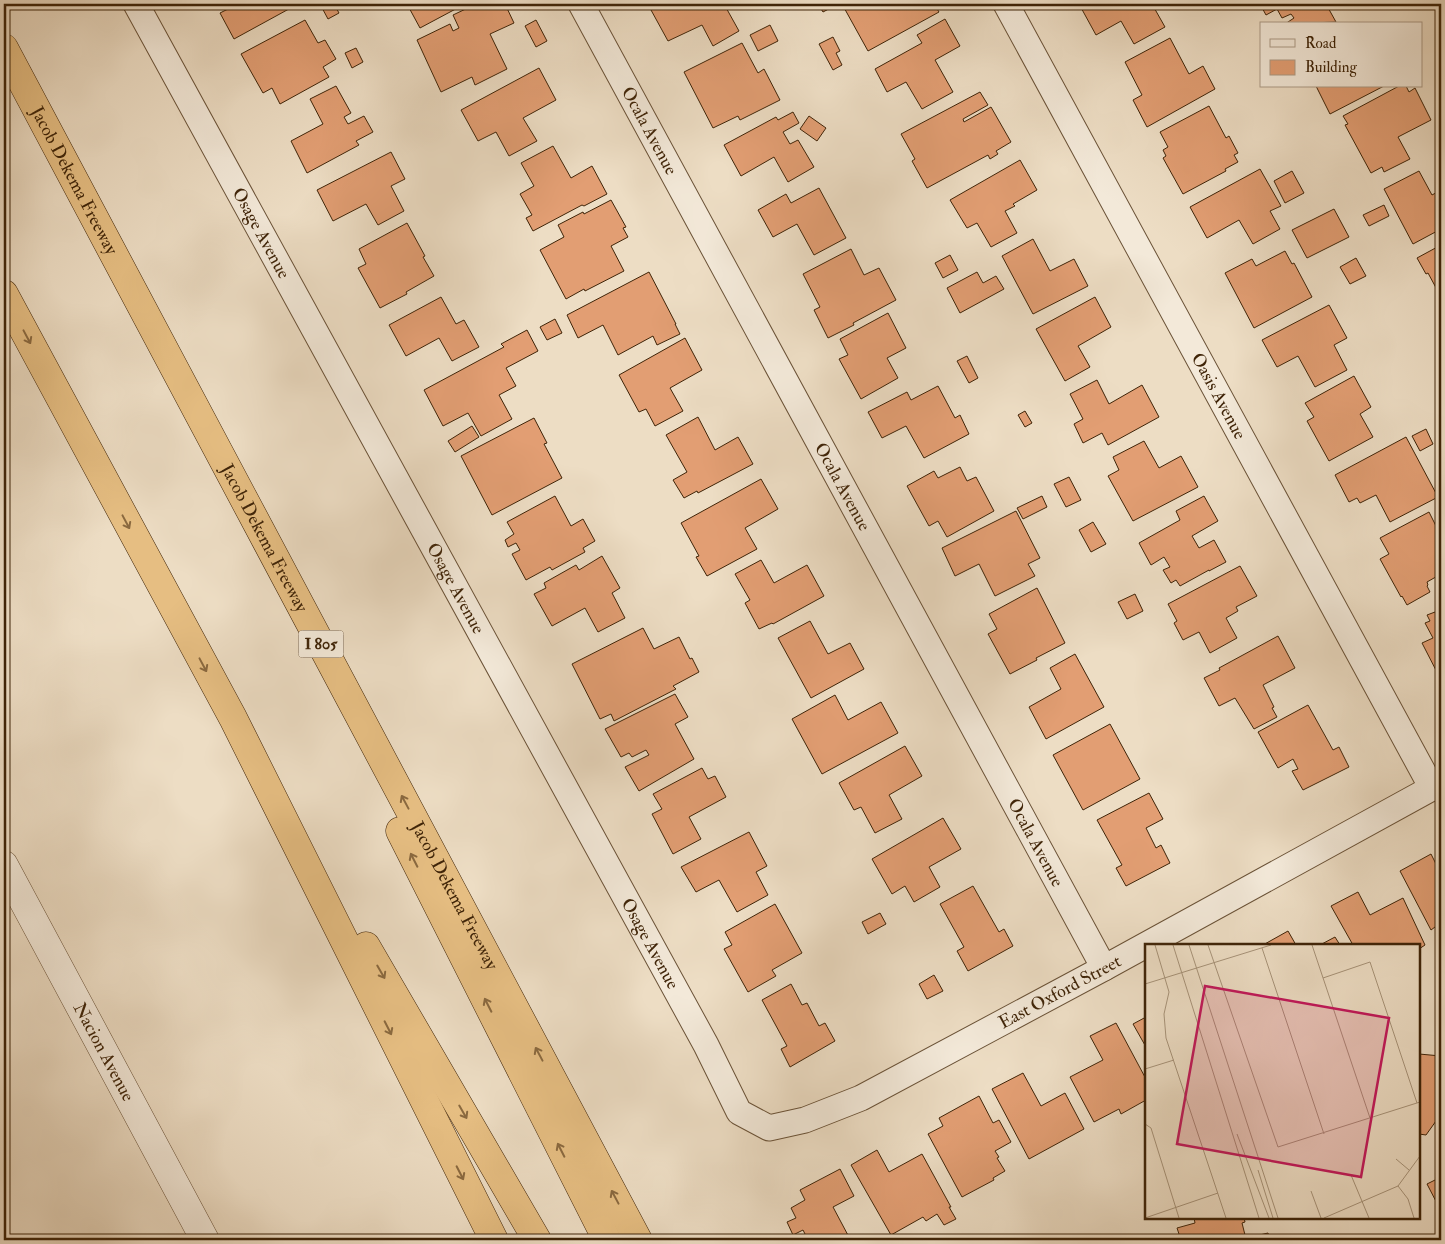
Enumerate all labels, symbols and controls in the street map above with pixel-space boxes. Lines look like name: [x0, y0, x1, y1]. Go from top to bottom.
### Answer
legend: [1260, 22, 1422, 88]
text: Road: [1305, 34, 1337, 53]
text: Building: [1305, 58, 1357, 77]
street label: Ocala Avenue: [616, 82, 683, 179]
street label: Jacob Dekema Freeway: [25, 101, 124, 260]
street label: Osage Avenue: [227, 183, 296, 283]
one-way arrow: [22, 330, 32, 345]
street label: Oasis Avenue: [1186, 349, 1252, 444]
street label: Ocala Avenue: [809, 438, 876, 535]
street label: Jacob Dekema Freeway: [215, 459, 314, 617]
one-way arrow: [121, 514, 131, 529]
street label: Osage Avenue: [422, 539, 490, 638]
road number: I 805: [298, 630, 344, 658]
one-way arrow: [199, 657, 209, 671]
street label: Ocala Avenue: [1003, 794, 1069, 891]
one-way arrow: [400, 795, 409, 810]
street label: Jacob Dekema Freeway: [405, 817, 504, 975]
one-way arrow: [409, 853, 418, 868]
street label: Osage Avenue: [616, 894, 685, 993]
inset map: [1145, 944, 1420, 1219]
street label: East Oxford Street: [994, 949, 1125, 1034]
one-way arrow: [376, 965, 386, 979]
street label: Nacion Avenue: [68, 998, 140, 1106]
one-way arrow: [483, 998, 492, 1013]
one-way arrow: [384, 1020, 393, 1035]
one-way arrow: [534, 1046, 544, 1061]
one-way arrow: [458, 1105, 468, 1119]
one-way arrow: [556, 1143, 565, 1158]
one-way arrow: [456, 1165, 465, 1180]
one-way arrow: [610, 1190, 619, 1205]

